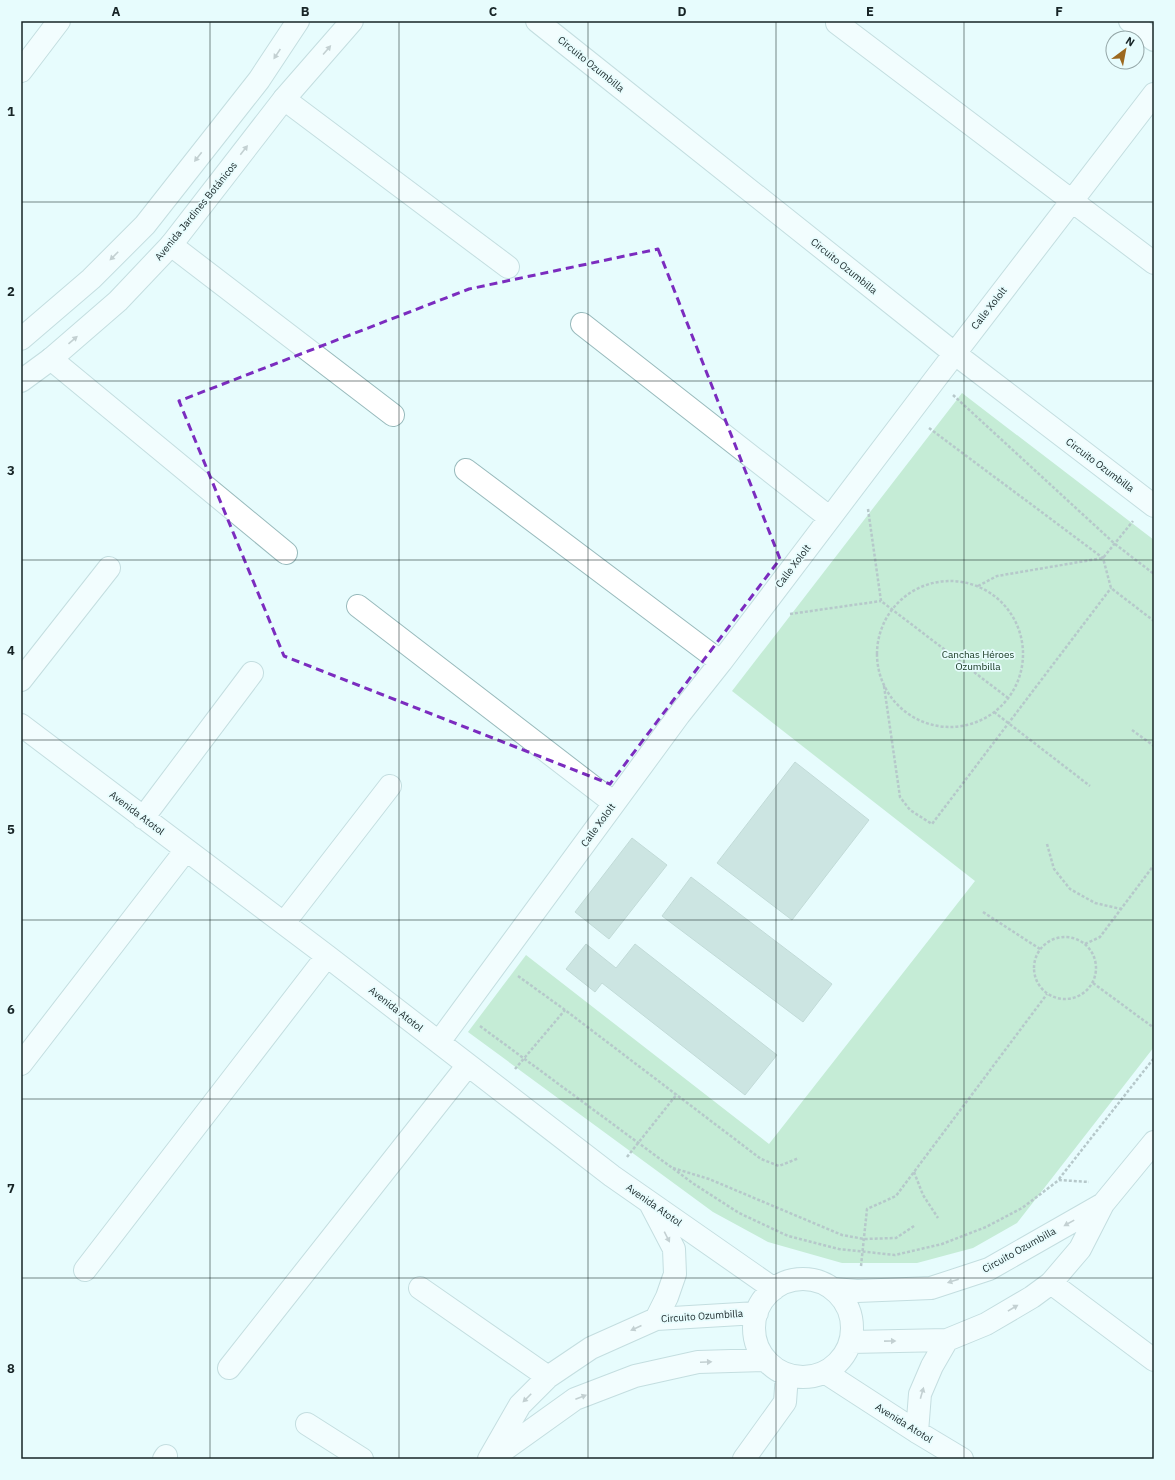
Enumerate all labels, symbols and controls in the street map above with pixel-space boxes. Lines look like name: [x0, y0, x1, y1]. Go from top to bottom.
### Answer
text: A: [112, 3, 121, 20]
text: B: [301, 3, 310, 20]
text: C: [489, 3, 498, 20]
text: D: [677, 3, 687, 20]
text: E: [866, 3, 874, 20]
text: F: [1055, 3, 1063, 20]
north arrow: [1105, 30, 1145, 70]
street label: Circuito Ozumbilla: [555, 33, 628, 95]
text: N: [1123, 33, 1137, 50]
one-way arrow: [322, 44, 331, 55]
one-way arrow: [273, 48, 281, 59]
text: 1: [7, 103, 15, 120]
one-way arrow: [240, 145, 249, 156]
one-way arrow: [194, 151, 203, 162]
street label: Avenida Jardines Botánicos: [152, 159, 240, 263]
street label: Circuito Ozumbilla: [808, 235, 881, 297]
one-way arrow: [109, 251, 119, 261]
text: 2: [7, 283, 15, 300]
street label: Calle Xololt: [968, 284, 1010, 332]
one-way arrow: [68, 335, 79, 344]
street label: Circuito Ozumbilla: [1063, 435, 1137, 495]
text: 3: [7, 462, 15, 479]
street label: Calle Xololt: [773, 541, 814, 590]
text: 4: [7, 642, 15, 659]
park label: Canchas Héroes Ozumbilla: [942, 648, 1014, 673]
street label: Avenida Atotol: [107, 788, 167, 838]
street label: Calle Xololt: [578, 800, 618, 849]
text: 5: [7, 821, 15, 838]
street label: Avenida Atotol: [366, 984, 426, 1034]
text: 6: [7, 1001, 15, 1018]
text: 7: [7, 1180, 15, 1197]
street label: Avenida Atotol: [623, 1181, 685, 1229]
one-way arrow: [1063, 1219, 1075, 1226]
street label: Circuito Ozumbilla: [980, 1224, 1059, 1276]
one-way arrow: [664, 1231, 671, 1243]
one-way arrow: [947, 1278, 959, 1284]
one-way arrow: [1007, 1305, 1019, 1312]
street label: Circuito Ozumbilla: [661, 1307, 744, 1325]
one-way arrow: [630, 1325, 641, 1331]
one-way arrow: [884, 1338, 896, 1345]
one-way arrow: [700, 1359, 713, 1365]
text: 8: [7, 1360, 15, 1377]
one-way arrow: [919, 1387, 925, 1399]
one-way arrow: [522, 1393, 532, 1403]
one-way arrow: [575, 1393, 587, 1399]
street label: Avenida Atotol: [873, 1400, 935, 1446]

